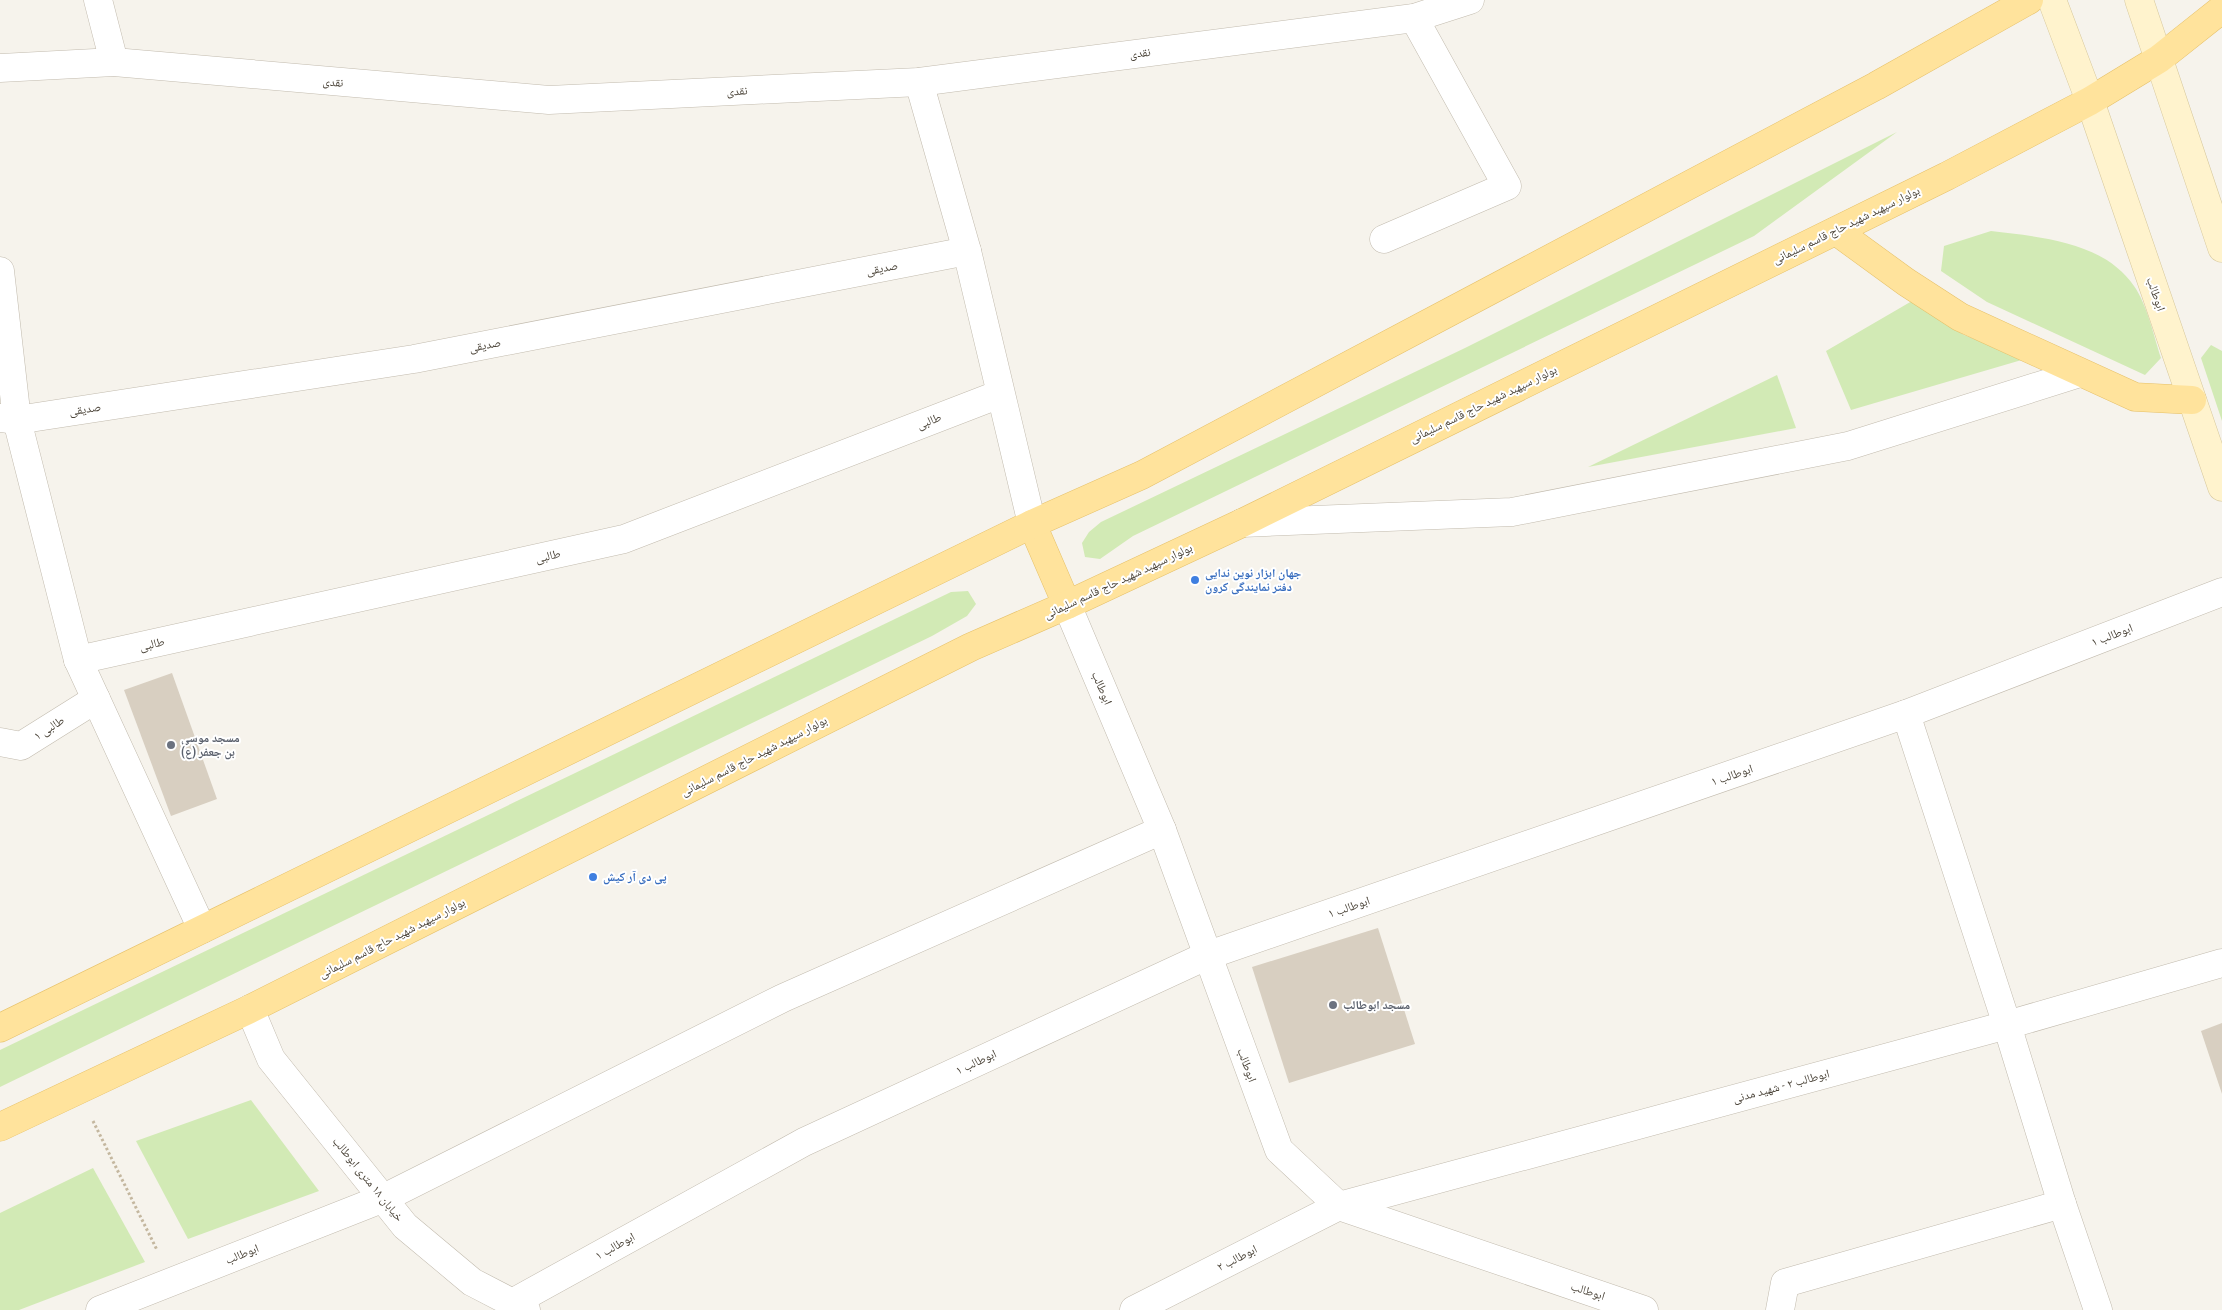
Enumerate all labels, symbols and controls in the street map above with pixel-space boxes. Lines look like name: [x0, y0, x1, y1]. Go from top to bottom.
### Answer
street label: نقدی: [1129, 45, 1151, 61]
street label: نقدی: [322, 74, 344, 90]
street label: نقدی: [726, 83, 748, 99]
street label: بولوار سپهبد شهید حاج قاسم سلیمانی: [1770, 183, 1922, 268]
street label: صدیقی: [865, 258, 899, 278]
street label: ابوطالب: [2143, 275, 2168, 313]
street label: صدیقی: [468, 335, 502, 355]
street label: بولوار سپهبد شهید حاج قاسم سلیمانی: [1407, 362, 1559, 447]
street label: صدیقی: [68, 400, 102, 419]
street label: طالبی: [915, 410, 944, 432]
street label: بولوار سپهبد شهید حاج قاسم سلیمانی: [1042, 540, 1195, 623]
street label: طالبی: [534, 546, 562, 566]
place label: جهان ابزار نوین ندایی دفتر نمایندگی کرون: [1205, 566, 1302, 595]
marker: جهان ابزار نوین ندایی دفتر نمایندگی کرون: [1189, 574, 1201, 586]
street label: ابوطالب ۱: [2089, 621, 2135, 650]
street label: طالبی: [138, 634, 166, 654]
street label: ابوطالب: [1088, 669, 1115, 707]
street label: طالبی ۱: [31, 713, 67, 743]
street label: بولوار سپهبد شهید حاج قاسم سلیمانی: [679, 713, 830, 800]
place label: مسجد موسی بن جعفر (ع): [181, 731, 240, 760]
marker: مسجد موسی بن جعفر (ع): [165, 739, 177, 751]
street label: ابوطالب ۱: [1709, 761, 1755, 789]
place label: پی دی آر کیش: [603, 870, 667, 885]
marker: پی دی آر کیش: [587, 871, 599, 883]
street label: ابوطالب ۱: [1326, 893, 1372, 921]
street label: بولوار سپهبد شهید حاج قاسم سلیمانی: [317, 895, 468, 982]
place label: مسجد ابوطالب: [1343, 998, 1411, 1012]
marker: مسجد ابوطالب: [1327, 999, 1339, 1011]
street label: ابوطالب ۱: [953, 1046, 999, 1078]
street label: ابوطالب: [1234, 1046, 1260, 1084]
street label: ابوطالب ۲ - شهید مدنی: [1731, 1066, 1831, 1106]
street label: خیابان ۱۸ متری ابوطالب: [329, 1134, 407, 1225]
street label: ابوطالب ۱: [593, 1229, 638, 1263]
street label: ابوطالب: [223, 1241, 261, 1267]
street label: ابوطالب ۲: [1215, 1242, 1260, 1274]
street label: ابوطالب: [1569, 1279, 1607, 1303]

